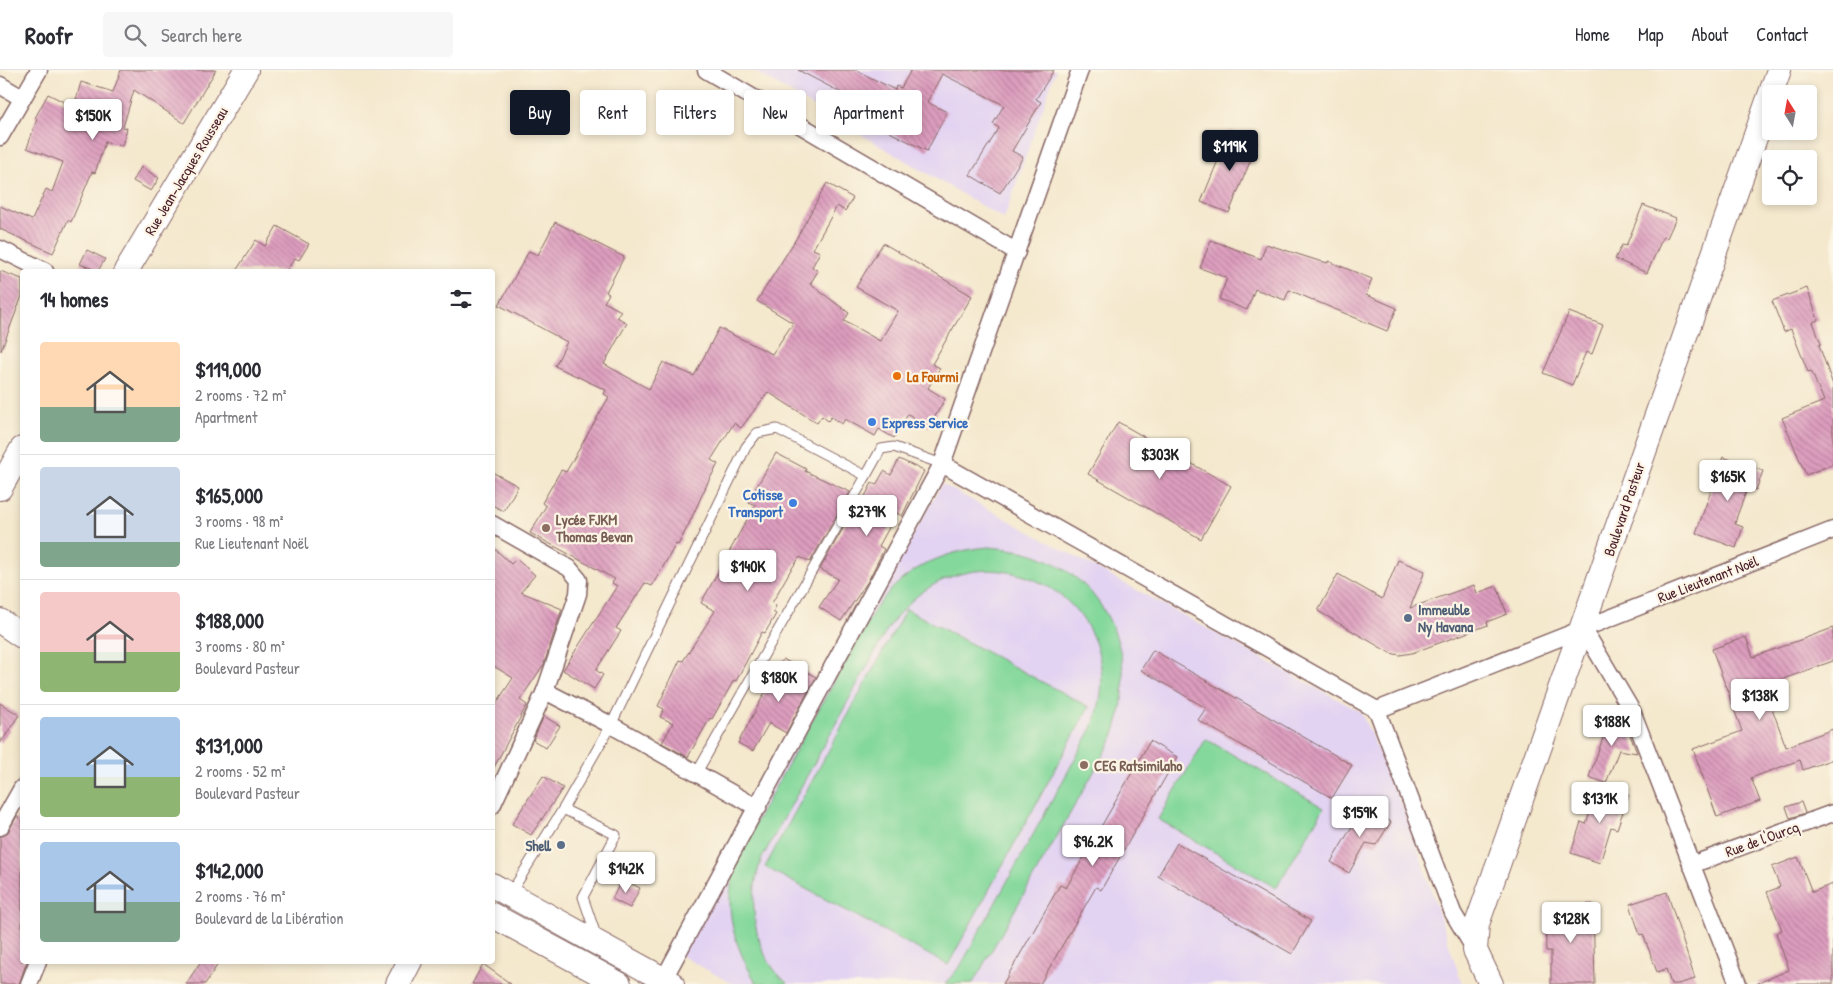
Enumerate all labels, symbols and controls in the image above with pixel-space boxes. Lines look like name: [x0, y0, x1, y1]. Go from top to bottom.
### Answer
search box: [103, 12, 453, 57]
text: Roofr: [25, 19, 73, 51]
icon: search: [121, 21, 149, 49]
text: Search here: [161, 22, 242, 48]
text: Home: [1575, 22, 1610, 47]
text: Map: [1638, 22, 1663, 47]
text: About: [1691, 22, 1728, 47]
text: Contact: [1756, 22, 1808, 47]
north arrow: [1762, 85, 1818, 140]
map controls: [1762, 85, 1817, 205]
chip: Buy: [510, 90, 570, 135]
chip: Rent: [580, 90, 646, 135]
chip: Filters: [656, 90, 734, 135]
chip: New: [744, 90, 806, 135]
chip: Apartment: [816, 90, 922, 135]
pin: $150K: [58, 98, 128, 141]
street label: Rue Jean-Jacques Rousseau: [139, 103, 233, 239]
text: $150K: [75, 104, 111, 126]
pin: $119K: [1195, 129, 1265, 172]
text: $119K: [1213, 135, 1247, 157]
button: locate: [1762, 150, 1817, 205]
text: 14 homes: [40, 285, 108, 314]
icon: filters: [447, 285, 475, 313]
text: $119,000: [195, 355, 261, 384]
icon: home: [80, 362, 140, 422]
place label: La Fourmi: [907, 366, 959, 387]
marker: La Fourmi: [891, 370, 903, 382]
text: 2 rooms · 72 m²: [195, 384, 286, 406]
text: Apartment: [195, 406, 258, 428]
place label: Express Service: [882, 412, 968, 434]
marker: Express Service: [866, 416, 878, 428]
pin: $303K: [1125, 438, 1195, 480]
text: $303K: [1141, 443, 1179, 465]
street label: Boulevard Pasteur: [1598, 459, 1650, 559]
pin: $165K: [1693, 460, 1763, 502]
text: $165K: [1710, 465, 1746, 487]
text: $165,000: [195, 481, 263, 510]
place label: Cotisse Transport: [727, 484, 784, 523]
icon: home: [80, 487, 140, 547]
pin: $279K: [832, 494, 902, 537]
marker: Cotisse Transport: [787, 497, 799, 509]
text: $279K: [848, 500, 886, 522]
place label: Lycée FJKM Thomas Bevan: [555, 509, 633, 547]
text: 3 rooms · 98 m²: [195, 510, 284, 532]
marker: Lycée FJKM Thomas Bevan: [540, 522, 552, 534]
text: Rue Lieutenant Noël: [195, 532, 308, 554]
pin: $140K: [713, 550, 783, 592]
street label: Rue Lieutenant Noël: [1655, 550, 1761, 608]
text: $140K: [730, 555, 766, 577]
place label: Immeuble Ny Havana: [1418, 599, 1473, 638]
text: $188,000: [195, 606, 264, 635]
icon: home: [80, 612, 140, 672]
marker: Immeuble Ny Havana: [1402, 612, 1414, 624]
text: 3 rooms · 80 m²: [195, 635, 285, 657]
text: Boulevard Pasteur: [195, 657, 300, 679]
pin: $180K: [744, 660, 814, 703]
text: $180K: [761, 666, 797, 688]
pin: $138K: [1725, 678, 1795, 721]
text: $138K: [1742, 684, 1778, 706]
pin: $188K: [1577, 704, 1647, 747]
text: $188K: [1594, 710, 1630, 732]
text: $131,000: [195, 731, 263, 760]
icon: home: [80, 737, 140, 797]
place label: CEG Ratsimilaho: [1094, 755, 1182, 776]
marker: CEG Ratsimilaho: [1078, 759, 1090, 771]
text: 2 rooms · 52 m²: [195, 760, 285, 782]
text: Boulevard Pasteur: [195, 782, 300, 804]
pin: $131K: [1565, 782, 1635, 824]
text: $131K: [1582, 787, 1618, 809]
pin: $159K: [1325, 796, 1395, 838]
text: $159K: [1343, 801, 1377, 823]
street label: Rue de l'Ourcq: [1722, 816, 1802, 862]
pin: $96.2K: [1052, 824, 1134, 867]
text: $96.2K: [1073, 830, 1113, 852]
place label: Shell: [525, 835, 552, 856]
marker: Shell: [555, 839, 567, 851]
pin: $142K: [591, 852, 661, 894]
text: $142,000: [195, 856, 263, 885]
text: $142K: [608, 857, 644, 879]
icon: home: [80, 862, 140, 922]
text: 2 rooms · 76 m²: [195, 885, 285, 907]
pin: $128K: [1536, 902, 1606, 944]
text: Boulevard de la Libération: [195, 907, 344, 929]
text: $128K: [1553, 907, 1589, 929]

